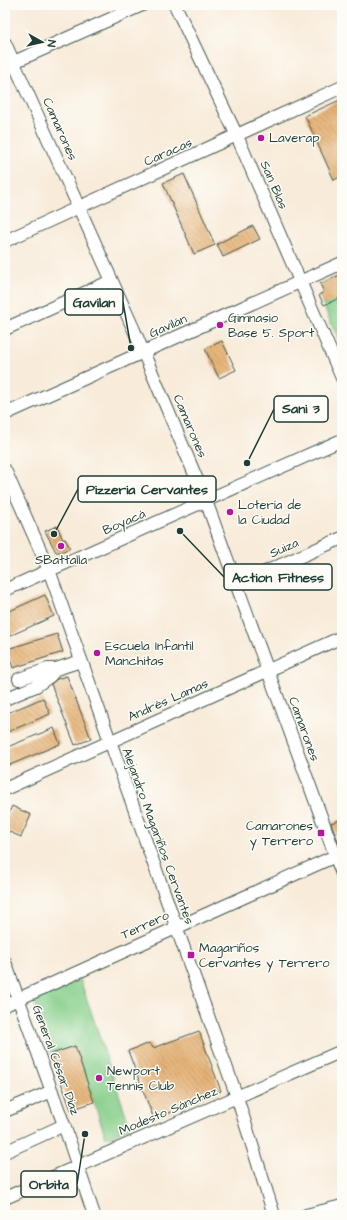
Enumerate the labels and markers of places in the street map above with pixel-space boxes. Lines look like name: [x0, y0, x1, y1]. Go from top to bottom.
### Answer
place label: Laverap: [269, 129, 319, 147]
marker: Laverap: [256, 133, 266, 143]
callout: Gavilan: [65, 289, 123, 315]
place label: Gimnasio Base 5. Sport: [228, 309, 315, 342]
marker: Gimnasio Base 5. Sport: [215, 320, 225, 330]
callout: Sani 3: [274, 396, 328, 422]
callout: Pizzeria Cervantes: [78, 476, 216, 502]
place label: Lotería de la Ciudad: [238, 496, 301, 529]
marker: Lotería de la Ciudad: [225, 507, 235, 517]
marker: SBattalla: [56, 541, 66, 551]
place label: SBattalla: [35, 551, 87, 569]
callout: Action Fitness: [224, 564, 332, 590]
place label: Escuela Infantil Manchitas: [105, 637, 194, 670]
marker: Escuela Infantil Manchitas: [92, 648, 102, 658]
place label: Camarones y Terrero: [246, 817, 314, 851]
marker: Camarones y Terrero: [316, 828, 326, 838]
place label: Magariños Cervantes y Terrero: [199, 939, 330, 973]
marker: Magariños Cervantes y Terrero: [186, 950, 196, 960]
place label: Newport Tennis Club: [107, 1062, 175, 1095]
marker: Newport Tennis Club: [94, 1073, 104, 1083]
callout: Orbita: [21, 1171, 77, 1197]

